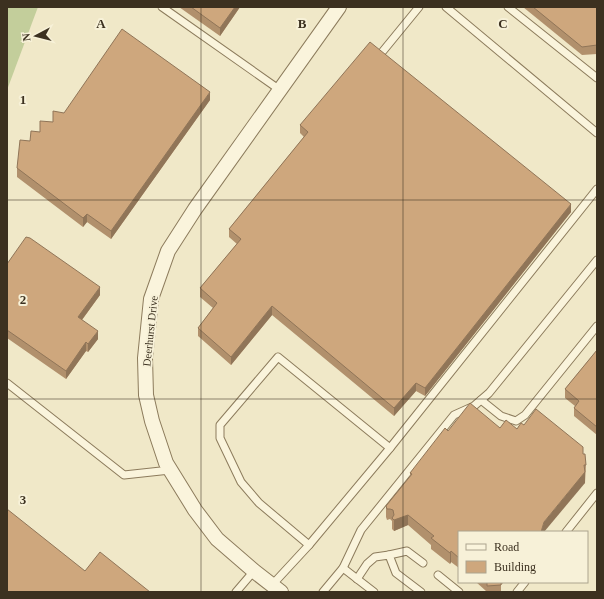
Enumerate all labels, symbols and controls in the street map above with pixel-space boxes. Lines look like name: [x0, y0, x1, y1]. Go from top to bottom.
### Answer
north arrow: [16, 16, 56, 56]
text: A: [96, 16, 106, 31]
text: B: [298, 16, 307, 31]
text: C: [498, 16, 508, 31]
text: N: [20, 32, 33, 42]
text: 1: [20, 92, 26, 107]
text: 2: [20, 292, 26, 307]
street label: Deerhurst Drive: [140, 295, 160, 367]
text: 3: [20, 492, 27, 507]
legend: [458, 531, 588, 583]
text: Road: [494, 540, 519, 554]
text: Building: [494, 560, 536, 574]

